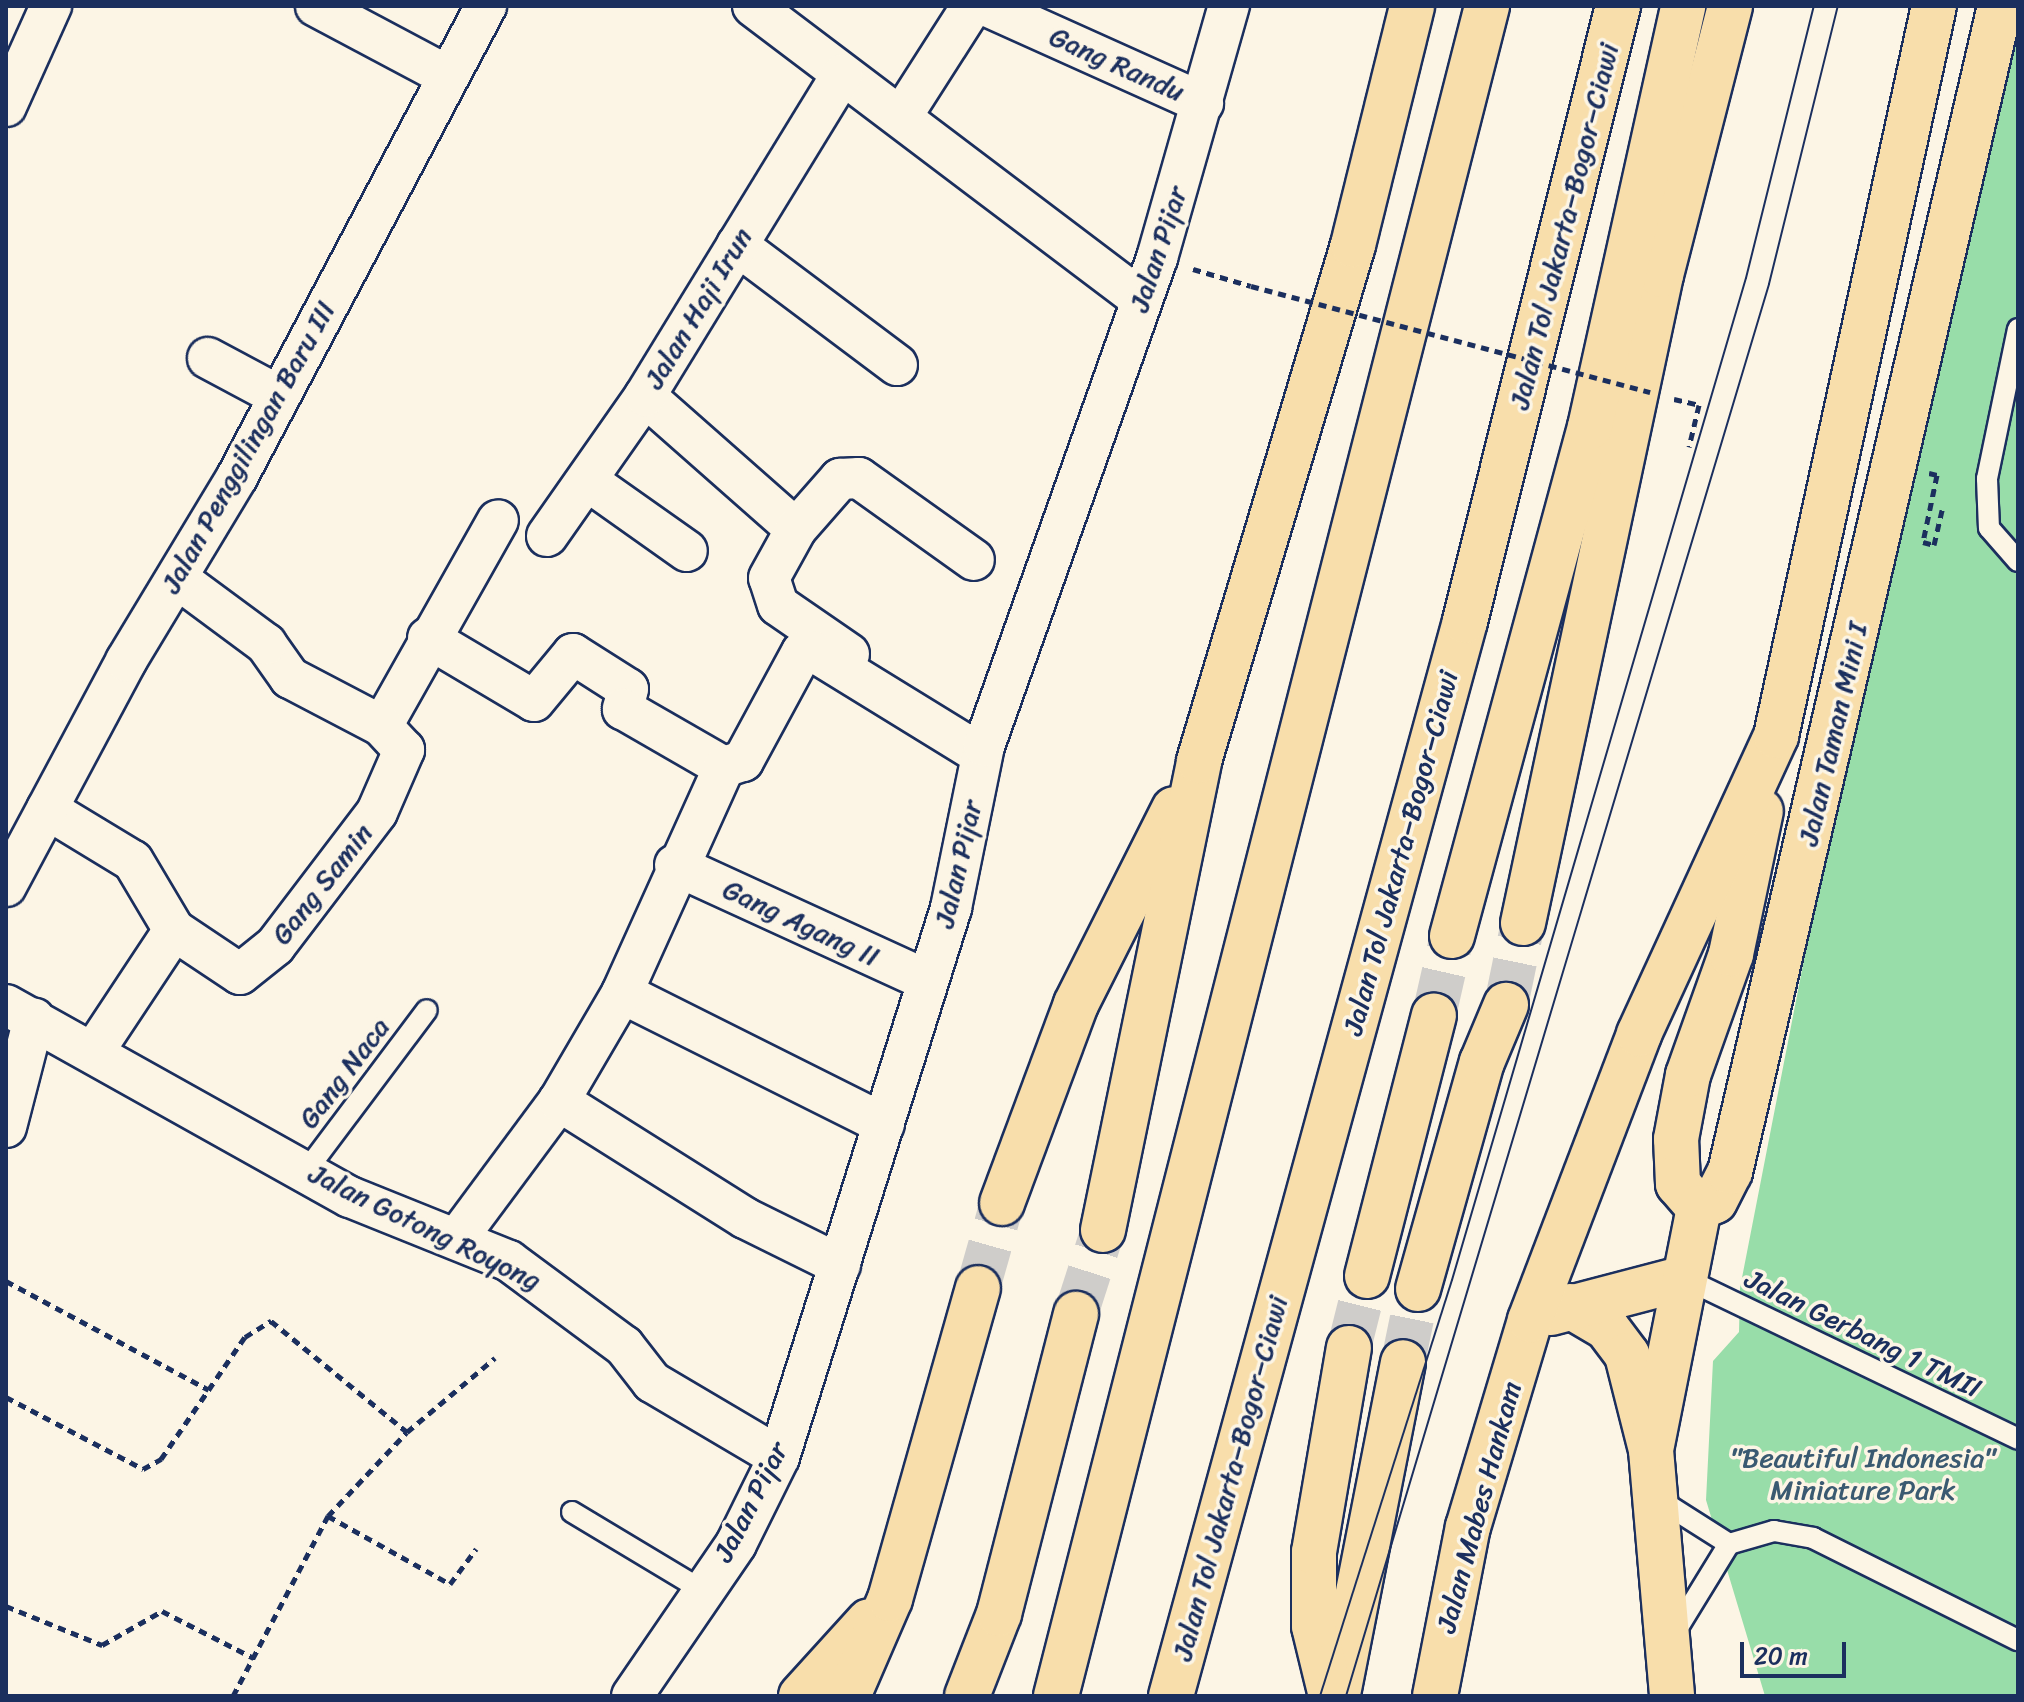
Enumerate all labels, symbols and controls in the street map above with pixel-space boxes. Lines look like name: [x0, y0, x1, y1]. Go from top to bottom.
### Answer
street label: Gang Randu: [1044, 19, 1190, 109]
street label: Jalan Tol Jakarta–Bogor–Ciawi: [1502, 39, 1626, 413]
street label: Jalan Pijar: [1122, 182, 1194, 316]
street label: Jalan Haji Irun: [637, 221, 759, 395]
street label: Jalan Penggilingan Baru III: [153, 295, 343, 599]
street label: Jalan Taman Mini I: [1791, 619, 1875, 849]
street label: Jalan Tol Jakarta–Bogor–Ciawi: [1336, 667, 1466, 1039]
street label: Jalan Pijar: [927, 796, 989, 932]
street label: Gang Samin: [264, 817, 380, 951]
street label: Gang Agang II: [717, 872, 885, 974]
street label: Gang Naca: [292, 1011, 396, 1135]
street label: Jalan Gotong Royong: [303, 1156, 547, 1298]
street label: Jalan Gerbang 1 TMII: [1739, 1262, 1987, 1406]
street label: Jalan Tol Jakarta–Bogor–Ciawi: [1165, 1292, 1295, 1664]
street label: Jalan Mabes Hankam: [1429, 1378, 1529, 1636]
street label: Jalan Pijar: [706, 1436, 796, 1568]
park label: "Beautiful Indonesia" Miniature Park: [1730, 1441, 1996, 1507]
scale bar: [1744, 1626, 1850, 1676]
text: 20 m: [1754, 1635, 1808, 1677]

